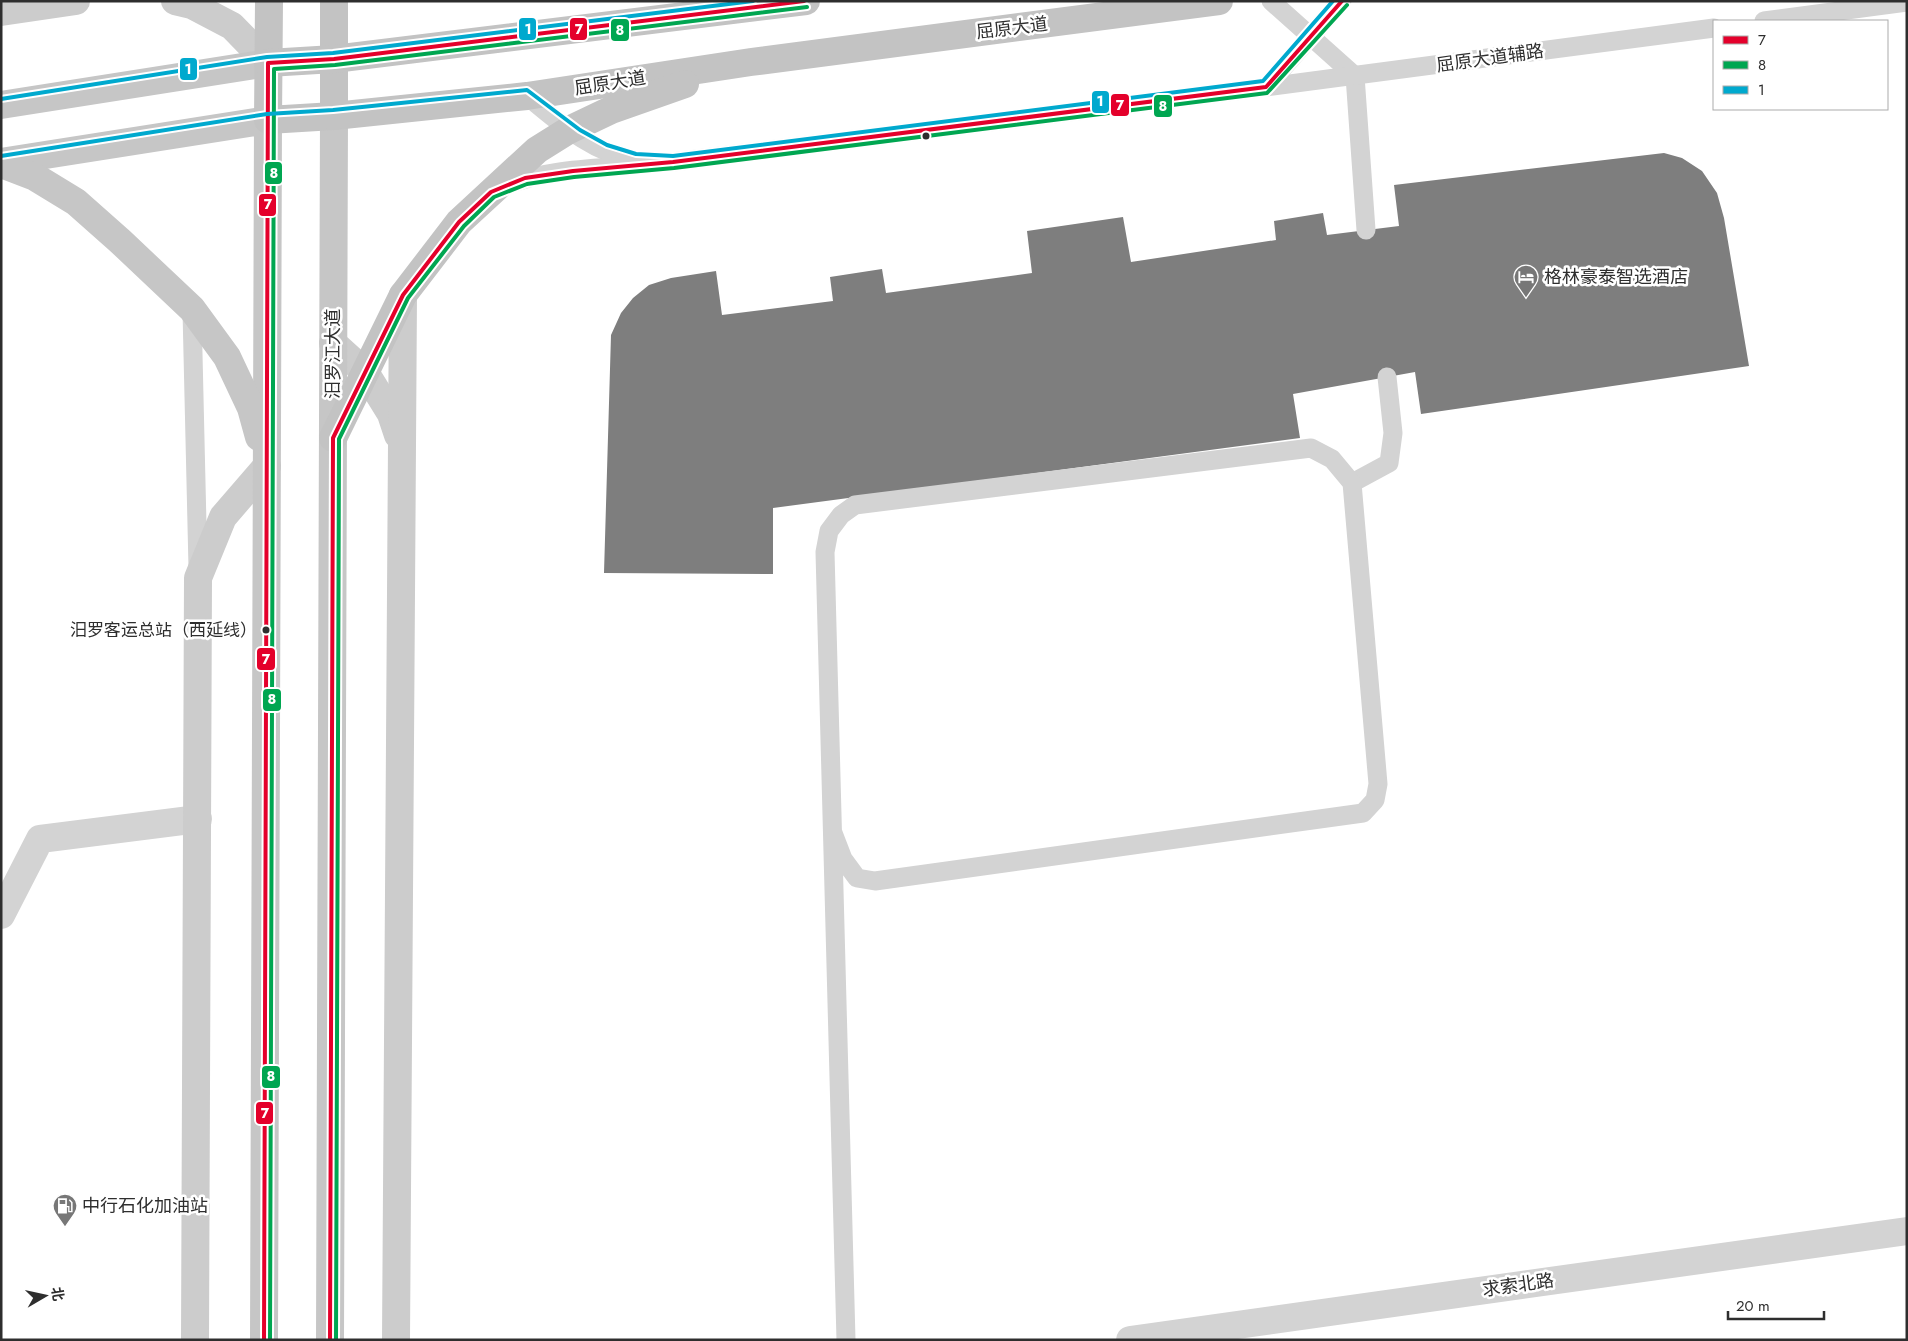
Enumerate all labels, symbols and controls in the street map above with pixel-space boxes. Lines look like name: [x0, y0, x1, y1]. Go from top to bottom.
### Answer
street label: 屈原大道: [975, 11, 1049, 45]
line badge: 1: [518, 17, 537, 41]
line badge: 7: [569, 17, 588, 41]
line badge: 8: [610, 18, 630, 42]
text: 1: [524, 19, 532, 39]
text: 7: [575, 19, 584, 39]
text: 8: [616, 20, 625, 40]
legend: [1713, 20, 1888, 110]
text: 7: [1758, 29, 1766, 51]
street label: 屈原大道辅路: [1435, 38, 1545, 78]
text: 8: [1758, 54, 1766, 76]
line badge: 1: [179, 57, 198, 81]
text: 1: [184, 59, 192, 79]
street label: 屈原大道: [572, 65, 648, 101]
text: 1: [1758, 79, 1765, 101]
line badge: 1: [1091, 90, 1110, 114]
text: 1: [1096, 91, 1104, 111]
line badge: 7: [1110, 93, 1130, 117]
line badge: 8: [1153, 94, 1173, 118]
text: 7: [1116, 95, 1125, 115]
text: 8: [1159, 96, 1168, 116]
unlabelled marker: [921, 131, 931, 141]
line badge: 8: [264, 161, 283, 185]
text: 8: [270, 163, 279, 183]
line badge: 7: [258, 193, 277, 217]
text: 7: [264, 194, 273, 214]
hotel icon: 格林豪泰智选酒店: [1513, 264, 1539, 298]
place label: 格林豪泰智选酒店: [1544, 264, 1688, 290]
street label: 汨罗江大道: [320, 309, 346, 399]
place label: 汨罗客运总站（西延线）: [70, 618, 257, 642]
marker: 汨罗客运总站（西延线）: [261, 625, 271, 635]
line badge: 7: [256, 647, 276, 671]
text: 7: [262, 649, 271, 669]
line badge: 8: [262, 688, 282, 712]
text: 8: [268, 689, 277, 709]
line badge: 8: [261, 1065, 281, 1089]
text: 8: [267, 1066, 276, 1086]
line badge: 7: [255, 1101, 274, 1125]
text: 7: [261, 1103, 270, 1123]
fuel station icon: 中行石化加油站: [52, 1193, 78, 1227]
place label: 中行石化加油站: [82, 1193, 208, 1219]
street label: 求索北路: [1481, 1267, 1555, 1303]
north arrow: [20, 1271, 70, 1321]
text: 北: [47, 1285, 69, 1302]
scale bar: [1728, 1288, 1824, 1320]
text: 20 m: [1736, 1295, 1770, 1317]

